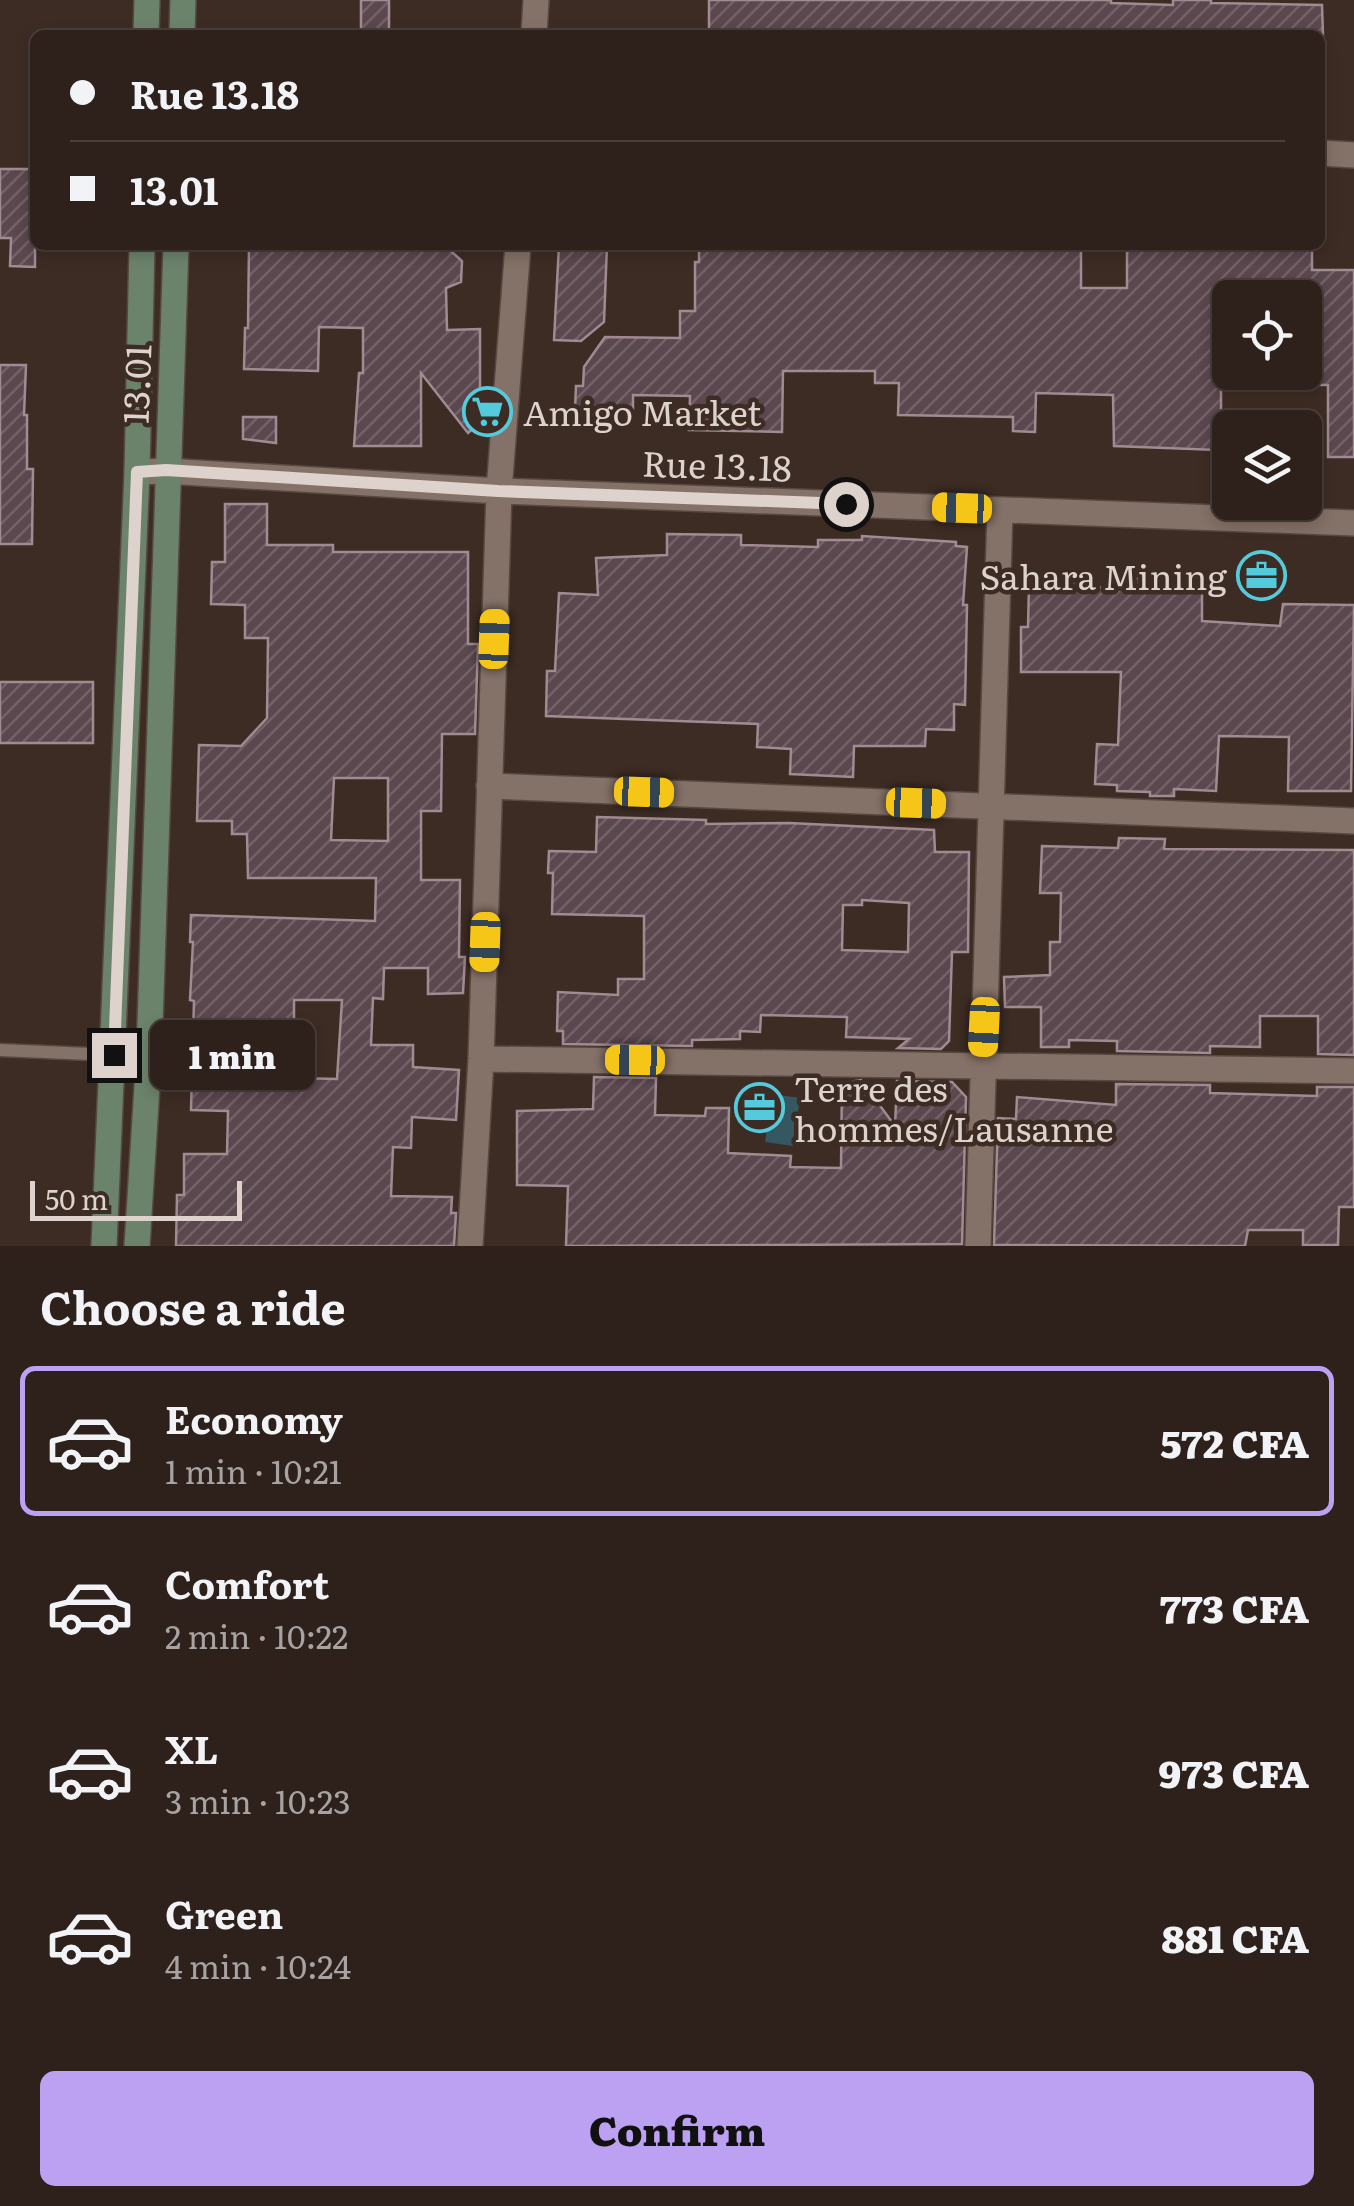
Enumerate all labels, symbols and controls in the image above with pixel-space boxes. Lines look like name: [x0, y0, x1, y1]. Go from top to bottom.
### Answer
text: Rue 13.18: [130, 64, 299, 121]
text: 13.01: [130, 160, 219, 217]
map controls: [1212, 280, 1322, 520]
button: locate: [1212, 280, 1322, 390]
street label: 13.01: [108, 343, 162, 425]
supermarket icon: Amigo Market: [462, 385, 514, 437]
place label: Amigo Market: [523, 385, 762, 437]
button: layers: [1212, 410, 1322, 520]
street label: Rue 13.18: [641, 435, 793, 493]
route start: [824, 482, 869, 527]
car: [931, 492, 993, 524]
place label: Sahara Mining: [980, 549, 1227, 601]
office icon: Sahara Mining: [1236, 549, 1288, 601]
car: [478, 608, 510, 670]
car: [613, 776, 675, 808]
car: [885, 787, 947, 819]
car: [469, 911, 501, 973]
car: [967, 996, 1001, 1058]
callout: 1 min: [149, 1020, 314, 1090]
text: 1 min: [189, 1031, 276, 1079]
route end: [92, 1033, 137, 1078]
car: [605, 1044, 665, 1076]
place label: Terre des hommes/Lausanne: [794, 1061, 1114, 1153]
office icon: Terre des hommes/Lausanne: [733, 1081, 785, 1133]
scale bar: [30, 1176, 242, 1220]
text: 50 m: [45, 1177, 108, 1219]
text: Choose a ride: [40, 1272, 346, 1339]
text: Economy: [165, 1389, 343, 1446]
icon: car: [45, 1396, 135, 1486]
text: 572 CFA: [1160, 1413, 1309, 1470]
text: 1 min · 10:21: [165, 1446, 342, 1494]
text: Comfort: [165, 1554, 329, 1611]
icon: car: [45, 1561, 135, 1651]
text: 773 CFA: [1159, 1578, 1309, 1635]
text: 2 min · 10:22: [165, 1611, 348, 1659]
text: XL: [165, 1719, 218, 1776]
icon: car: [45, 1726, 135, 1816]
text: 973 CFA: [1158, 1743, 1309, 1800]
text: 3 min · 10:23: [165, 1776, 351, 1824]
text: Green: [165, 1884, 283, 1941]
icon: car: [45, 1891, 135, 1981]
text: 881 CFA: [1162, 1908, 1309, 1965]
text: 4 min · 10:24: [165, 1941, 351, 1989]
button: Confirm: [40, 2071, 1314, 2186]

